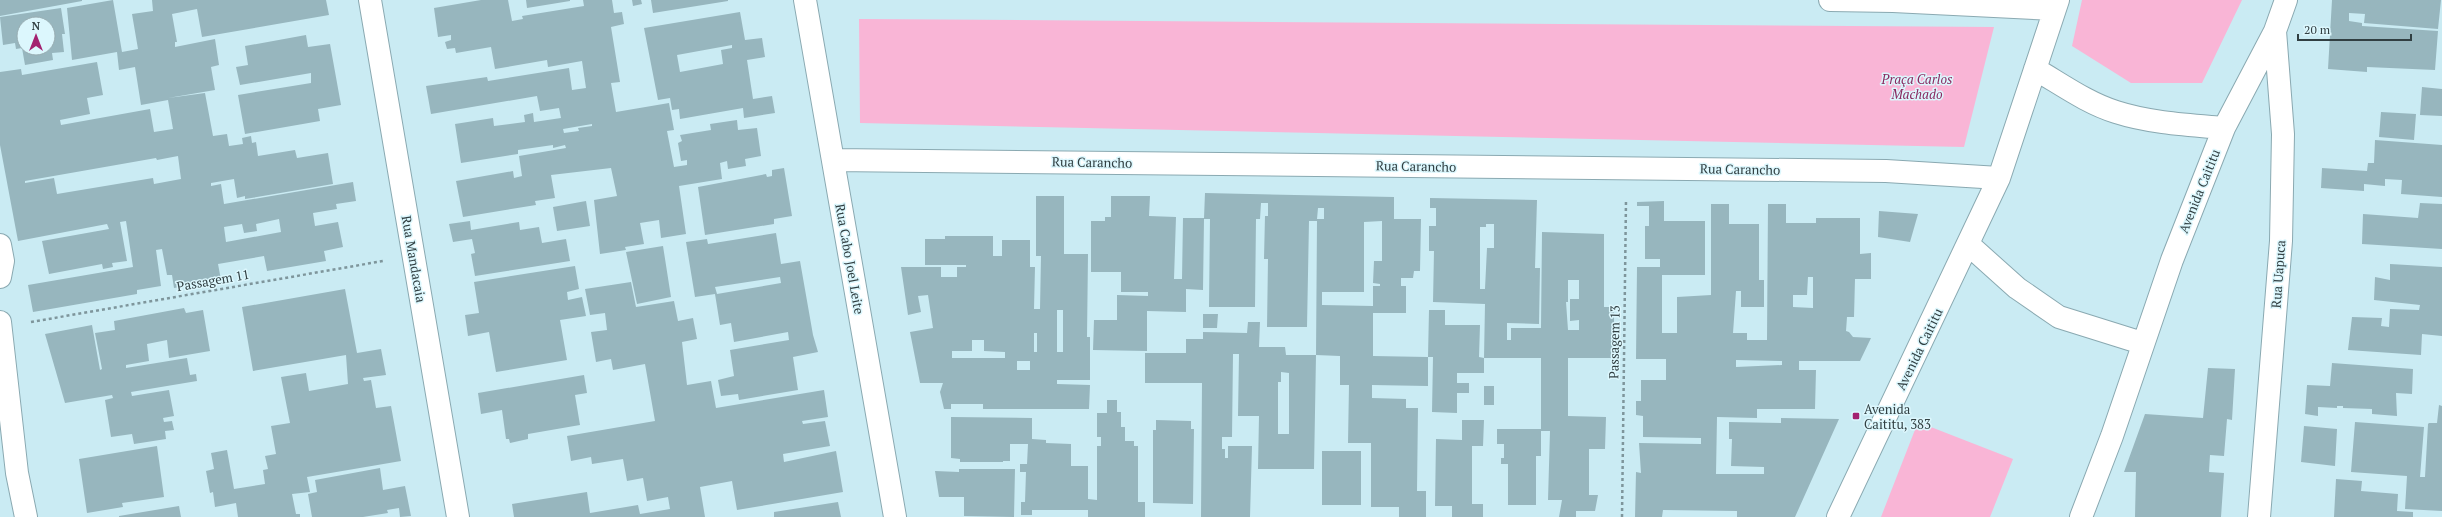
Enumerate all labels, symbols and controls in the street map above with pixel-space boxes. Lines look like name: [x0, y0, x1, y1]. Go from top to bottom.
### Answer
north arrow: [16, 16, 56, 56]
scale bar: [2298, 16, 2411, 42]
text: N: [32, 19, 41, 33]
text: 20 m: [2304, 22, 2331, 37]
park label: Praça Carlos Machado: [1881, 70, 1953, 103]
street label: Avenida Caititu: [2174, 146, 2224, 236]
street label: Rua Carancho: [1052, 152, 1132, 172]
street label: Rua Carancho: [1376, 156, 1456, 176]
street label: Rua Carancho: [1700, 159, 1780, 179]
street label: Rua Cabo Joel Leite: [831, 202, 869, 316]
street label: Rua Mandacaia: [398, 214, 431, 304]
street label: Rua Uapuca: [2267, 239, 2289, 309]
street label: Passagem 11: [175, 265, 251, 295]
street label: Avenida Caititu: [1891, 304, 1947, 393]
street label: Passagem 13: [1604, 305, 1624, 379]
place label: Avenida Caititu, 383: [1864, 400, 1931, 433]
marker: Avenida Caititu, 383: [1851, 411, 1861, 421]

